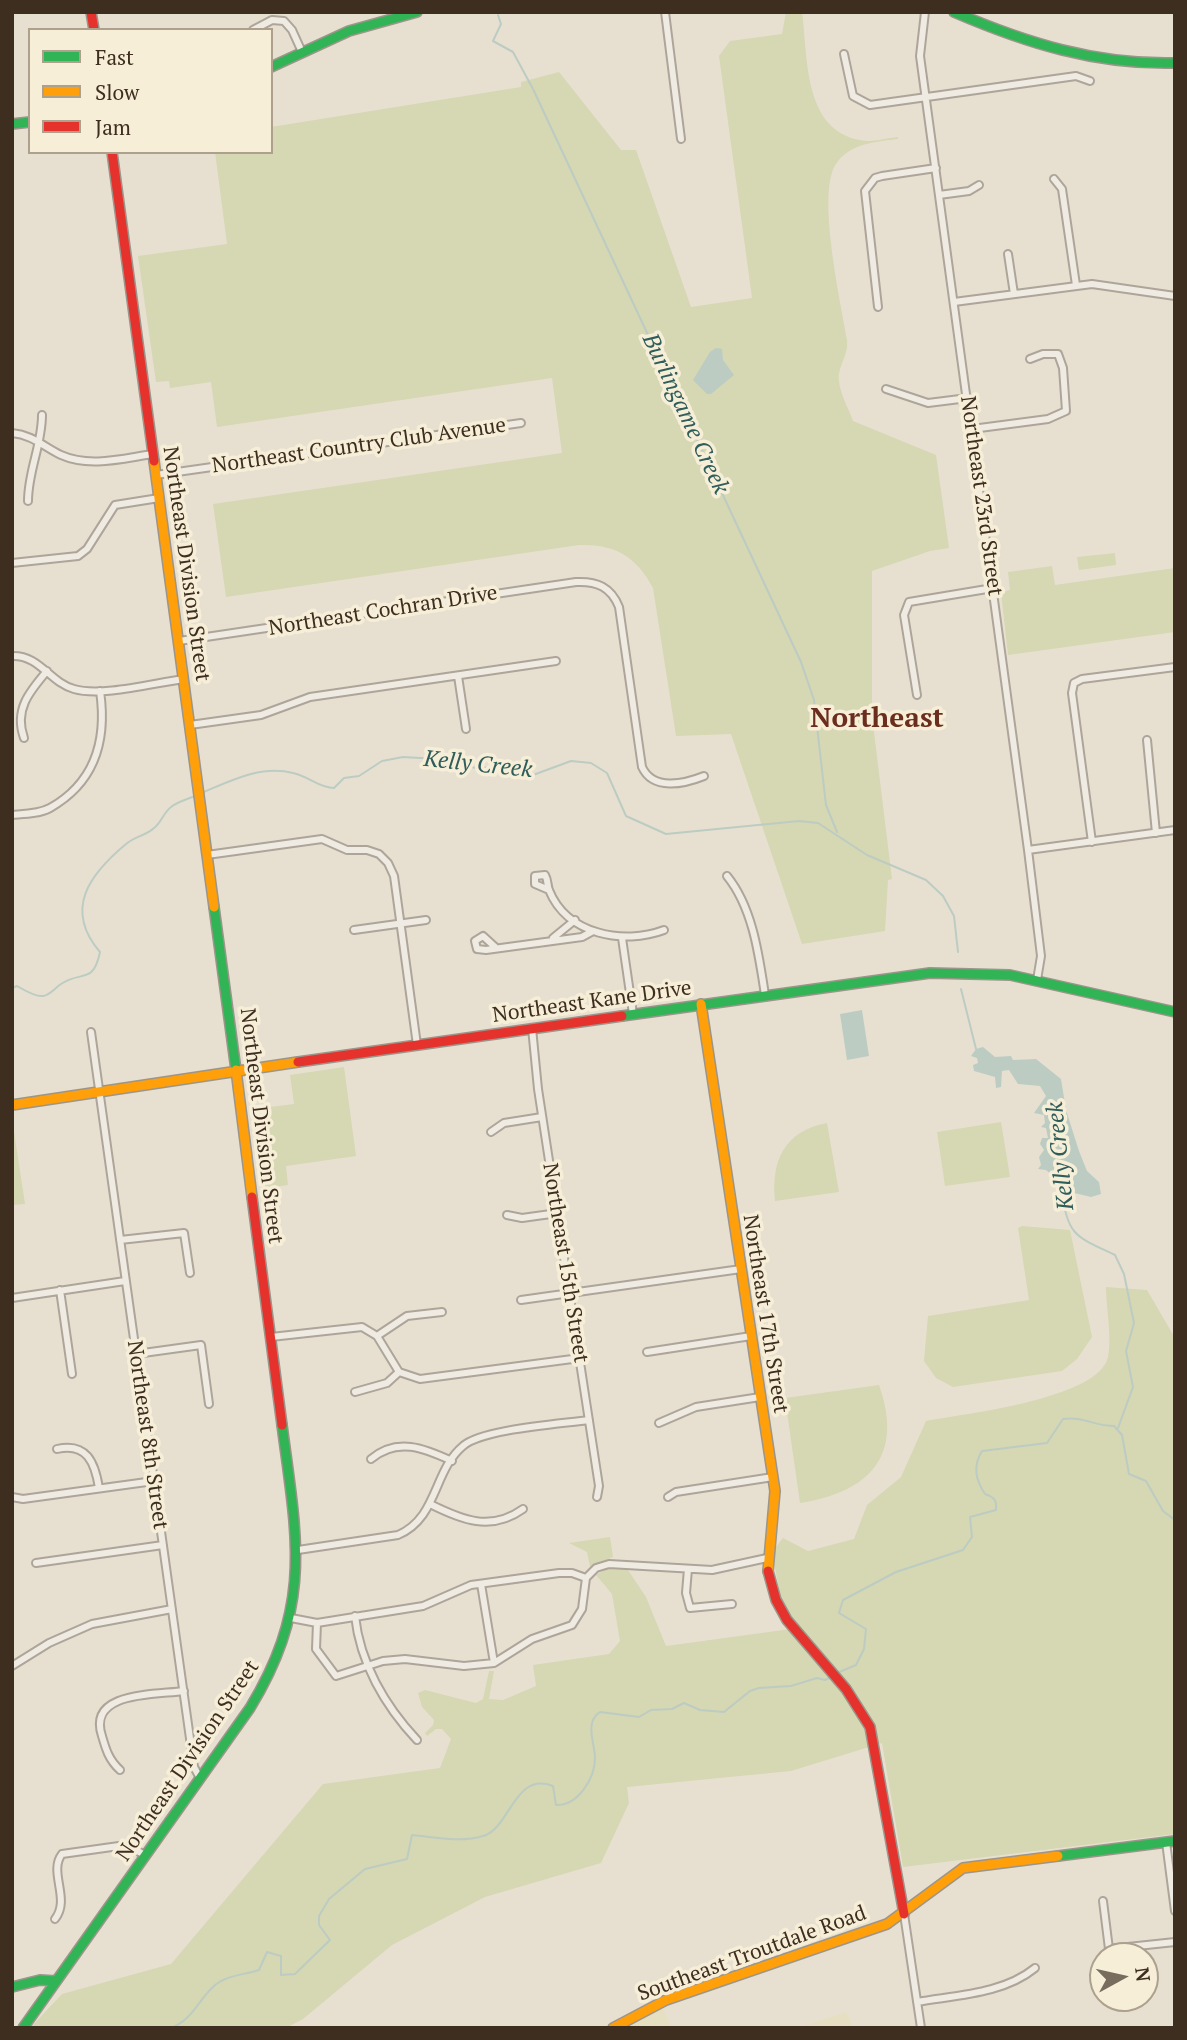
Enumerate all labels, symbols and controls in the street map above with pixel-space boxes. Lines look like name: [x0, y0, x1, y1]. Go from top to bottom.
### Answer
legend: [28, 28, 273, 154]
text: Fast: [95, 43, 134, 71]
text: Slow: [95, 78, 139, 106]
text: Jam: [95, 113, 131, 141]
water label: Burlingame Creek: [636, 329, 734, 499]
street label: Northeast 23rd Street: [954, 394, 1008, 598]
street label: Northeast Country Club Avenue: [210, 413, 508, 479]
street label: Northeast Division Street: [157, 445, 215, 683]
street label: Northeast Cochran Drive: [267, 580, 499, 642]
district label: Northeast: [810, 702, 944, 736]
water label: Kelly Creek: [422, 746, 534, 784]
street label: Northeast Kane Drive: [491, 976, 693, 1028]
street label: Northeast Division Street: [234, 1007, 288, 1245]
water label: Kelly Creek: [1042, 1100, 1080, 1212]
street label: Northeast 15th Street: [537, 1161, 593, 1365]
street label: Northeast 17th Street: [737, 1213, 793, 1415]
street label: Northeast 8th Street: [121, 1339, 173, 1531]
street label: Northeast Division Street: [111, 1656, 265, 1866]
street label: Southeast Troutdale Road: [634, 1901, 870, 2007]
north arrow: [1089, 1942, 1159, 2012]
text: N: [1130, 1965, 1157, 1983]

